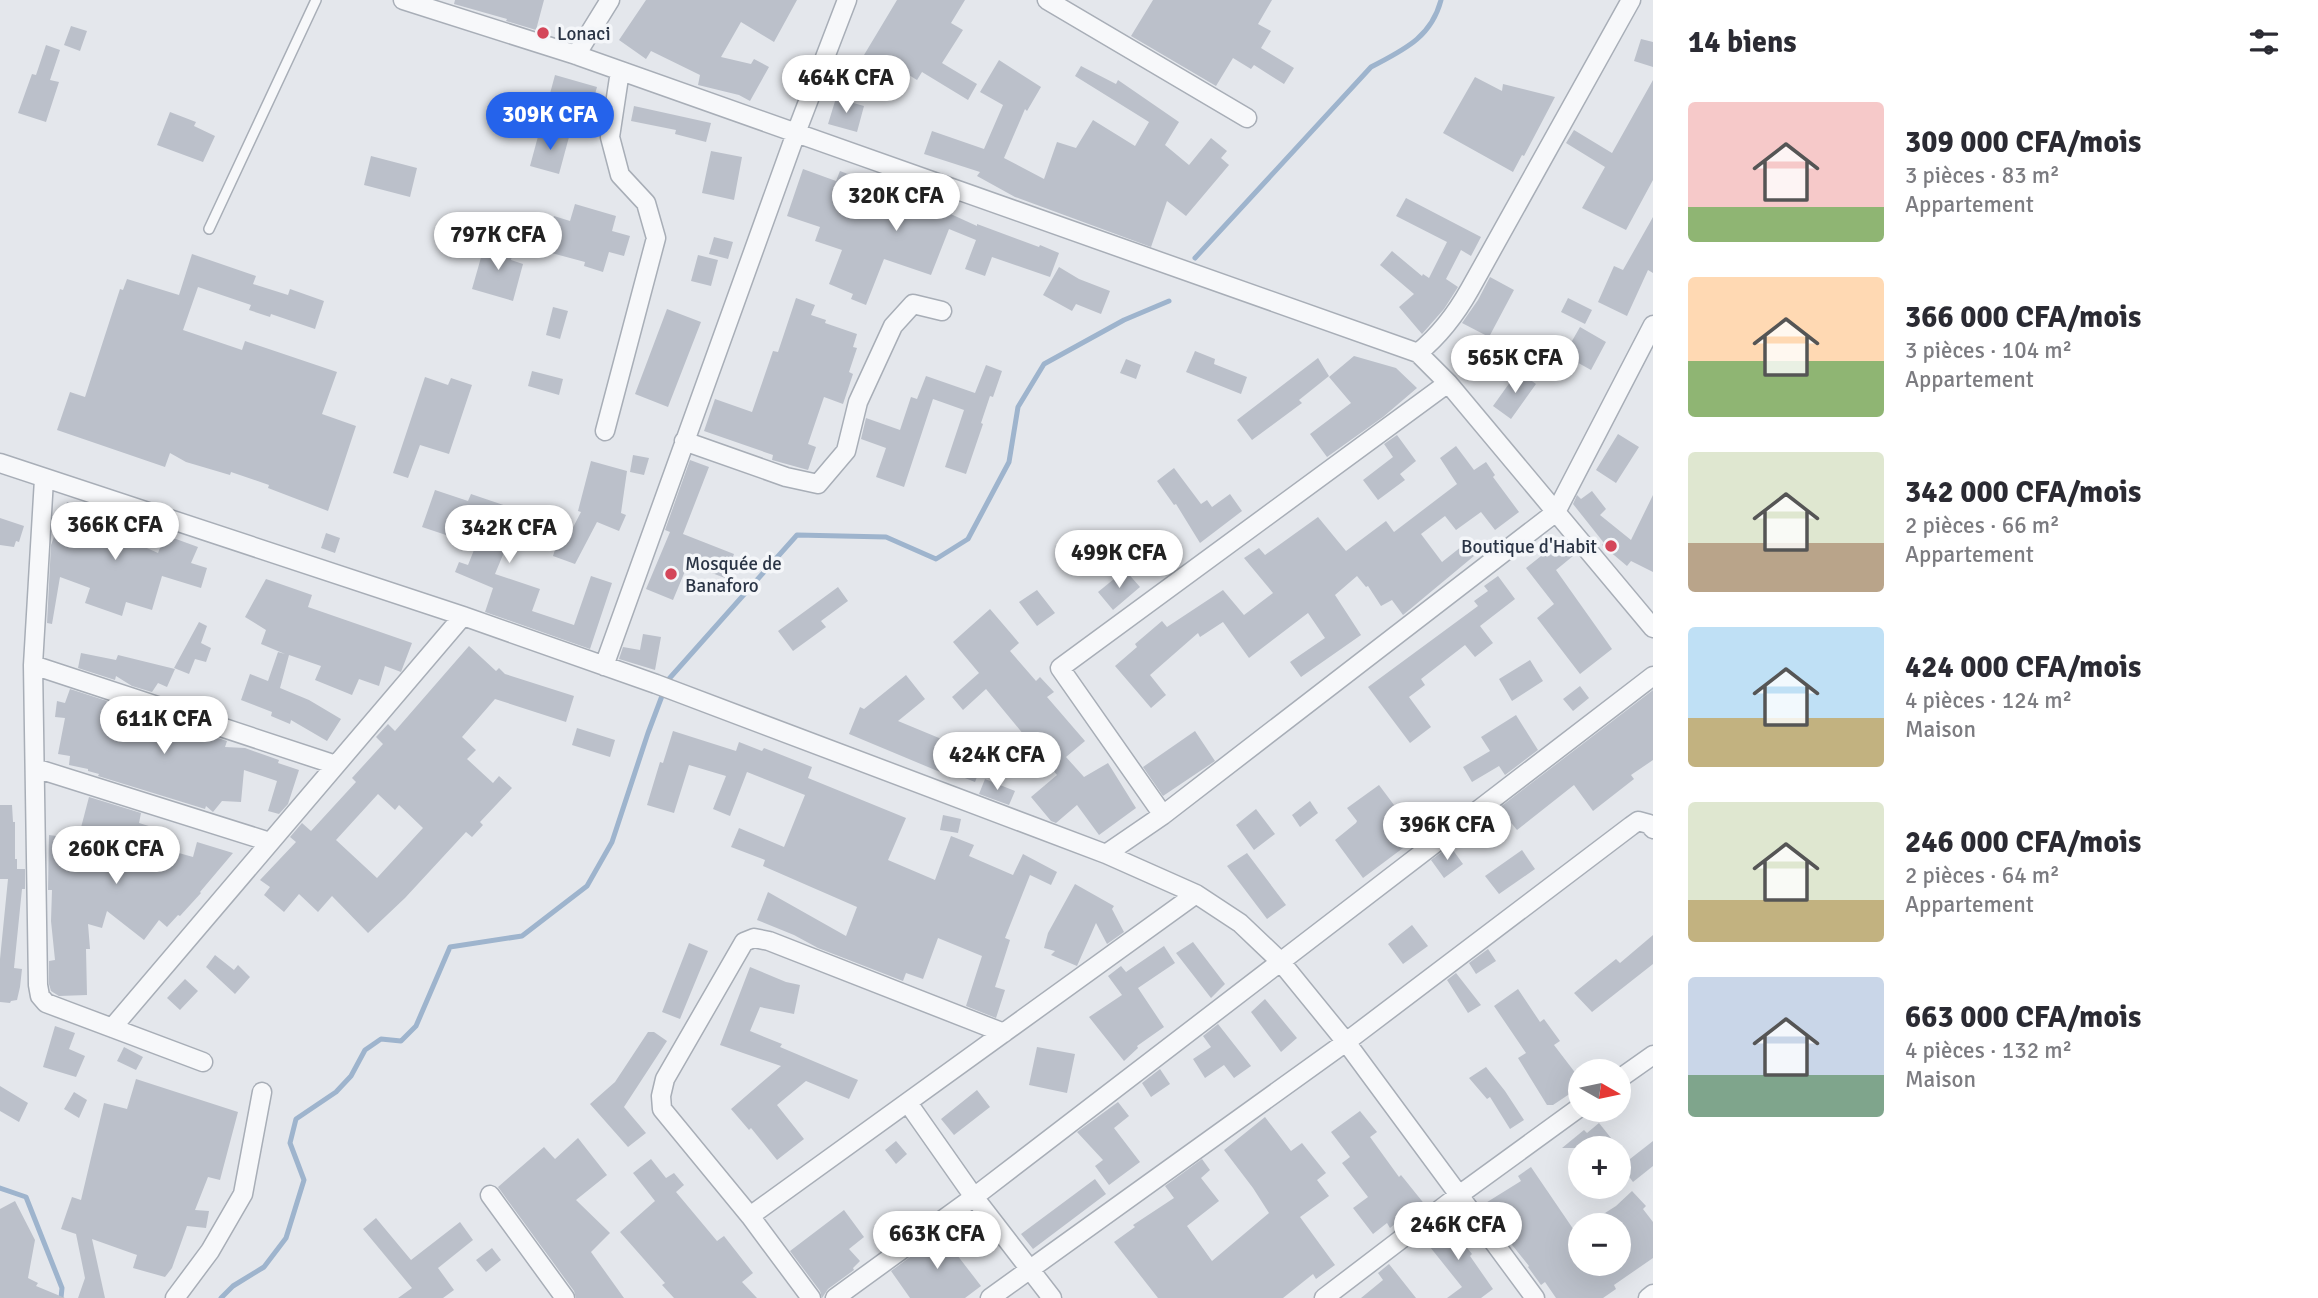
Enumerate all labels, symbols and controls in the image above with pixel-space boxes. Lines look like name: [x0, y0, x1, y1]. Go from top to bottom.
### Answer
place label: Lonaci: [557, 22, 611, 46]
icon: filters: [2245, 23, 2283, 61]
text: 14 biens: [1688, 24, 1797, 61]
marker: Lonaci: [535, 25, 551, 41]
pin: 464K CFA: [774, 55, 918, 115]
text: 464K CFA: [798, 63, 894, 92]
pin: 309K CFA: [478, 92, 622, 152]
text: 309K CFA: [502, 100, 598, 129]
text: 309 000 CFA/mois: [1905, 124, 2141, 161]
icon: home: [1744, 130, 1828, 214]
text: 3 pièces · 83 m²: [1905, 161, 2060, 190]
pin: 320K CFA: [824, 174, 968, 233]
text: 320K CFA: [848, 181, 944, 210]
text: Appartement: [1905, 190, 2034, 219]
pin: 797K CFA: [426, 212, 570, 272]
text: 797K CFA: [450, 220, 546, 249]
text: 366 000 CFA/mois: [1905, 299, 2141, 336]
icon: home: [1744, 305, 1828, 389]
pin: 565K CFA: [1443, 336, 1587, 395]
text: 3 pièces · 104 m²: [1905, 336, 2072, 365]
text: 565K CFA: [1467, 343, 1563, 372]
text: Appartement: [1905, 365, 2034, 394]
text: 342 000 CFA/mois: [1905, 474, 2141, 511]
icon: home: [1744, 480, 1828, 564]
pin: 366K CFA: [43, 503, 187, 562]
pin: 342K CFA: [437, 505, 581, 565]
text: 366K CFA: [67, 510, 163, 539]
text: 2 pièces · 66 m²: [1905, 511, 2060, 540]
text: 342K CFA: [461, 513, 557, 542]
pin: 499K CFA: [1047, 530, 1191, 590]
place label: Boutique d'Habit: [1461, 535, 1597, 559]
text: 499K CFA: [1071, 538, 1167, 567]
marker: Boutique d'Habit: [1603, 538, 1619, 554]
text: Appartement: [1905, 540, 2034, 569]
place label: Mosquée de Banaforo: [685, 552, 782, 598]
marker: Mosquée de Banaforo: [663, 566, 679, 582]
text: 424 000 CFA/mois: [1905, 649, 2141, 686]
icon: home: [1744, 655, 1828, 739]
text: 4 pièces · 124 m²: [1905, 686, 2072, 715]
pin: 611K CFA: [92, 696, 236, 756]
text: 611K CFA: [116, 704, 212, 733]
text: Maison: [1905, 715, 1976, 744]
pin: 424K CFA: [925, 732, 1069, 792]
text: 424K CFA: [949, 740, 1045, 769]
pin: 396K CFA: [1375, 802, 1519, 862]
text: 396K CFA: [1399, 810, 1495, 839]
text: 246 000 CFA/mois: [1905, 824, 2141, 861]
pin: 260K CFA: [44, 826, 188, 886]
icon: home: [1744, 830, 1828, 914]
text: 260K CFA: [68, 834, 164, 863]
text: 2 pièces · 64 m²: [1905, 861, 2060, 890]
text: Appartement: [1905, 890, 2034, 919]
text: 663 000 CFA/mois: [1905, 999, 2141, 1036]
icon: home: [1744, 1005, 1828, 1089]
text: 4 pièces · 132 m²: [1905, 1036, 2072, 1065]
north arrow: [1568, 1059, 1631, 1122]
map controls: [1568, 1059, 1631, 1276]
text: Maison: [1905, 1065, 1976, 1094]
button: +: [1568, 1136, 1631, 1199]
pin: 246K CFA: [1386, 1202, 1530, 1262]
text: 246K CFA: [1410, 1210, 1506, 1239]
pin: 663K CFA: [865, 1212, 1009, 1271]
button: −: [1568, 1213, 1631, 1276]
text: 663K CFA: [889, 1219, 985, 1248]

